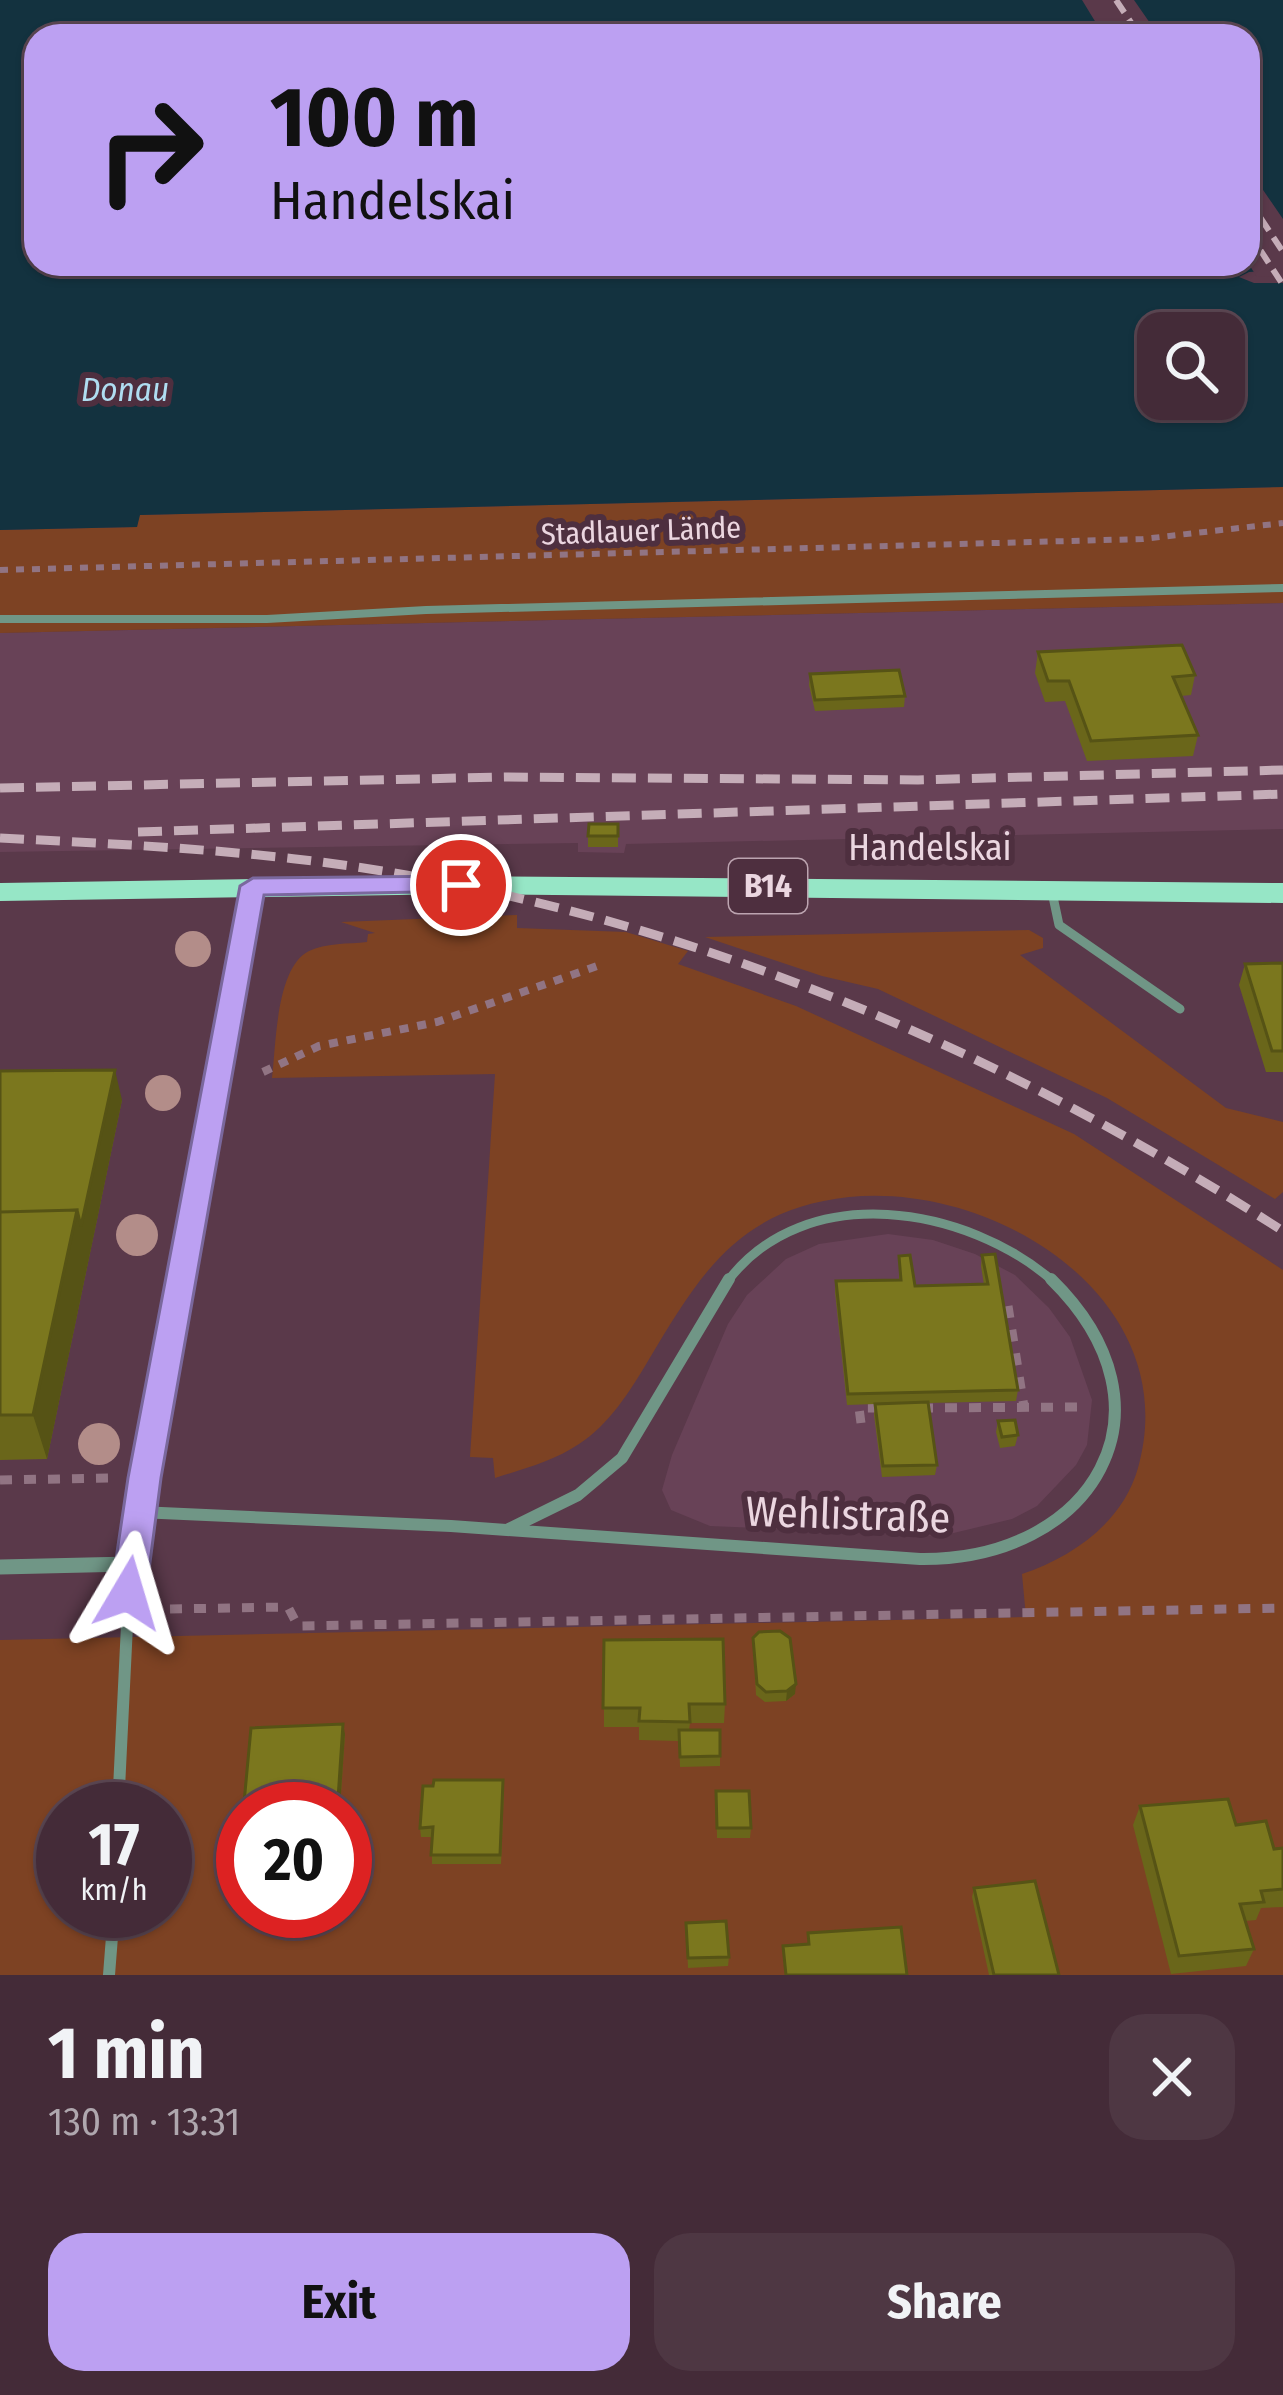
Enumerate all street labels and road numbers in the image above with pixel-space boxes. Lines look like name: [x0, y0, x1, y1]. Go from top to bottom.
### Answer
street label: Stadlauer Lände: [540, 510, 742, 552]
street label: Handelskai: [848, 826, 1012, 870]
road number: B14: [729, 859, 807, 913]
street label: Wehlistraße: [745, 1486, 951, 1544]

